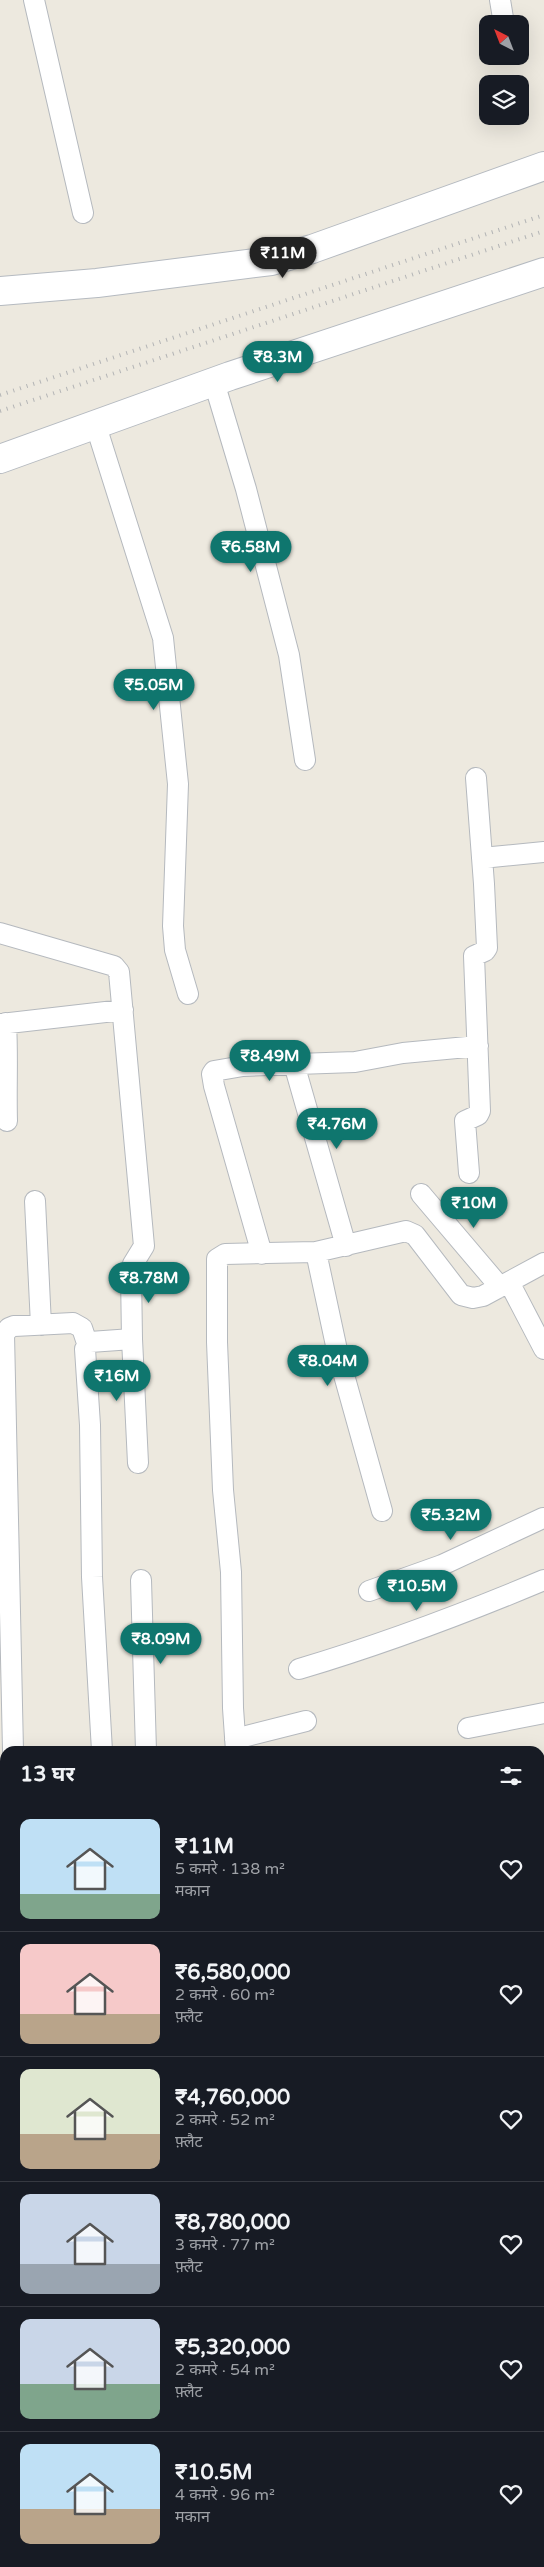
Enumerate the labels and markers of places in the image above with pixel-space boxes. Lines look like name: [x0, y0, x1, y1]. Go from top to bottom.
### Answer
pin: ₹11M: [253, 236, 313, 279]
pin: ₹8.3M: [243, 340, 313, 383]
pin: ₹6.58M: [210, 530, 292, 573]
pin: ₹5.05M: [113, 668, 195, 711]
pin: ₹8.49M: [229, 1040, 311, 1082]
pin: ₹4.76M: [296, 1108, 378, 1150]
pin: ₹10M: [444, 1186, 504, 1229]
pin: ₹8.78M: [108, 1262, 190, 1304]
pin: ₹8.04M: [287, 1344, 369, 1387]
pin: ₹16M: [87, 1360, 147, 1402]
pin: ₹5.32M: [410, 1498, 492, 1541]
pin: ₹10.5M: [376, 1570, 458, 1612]
pin: ₹8.09M: [120, 1622, 202, 1665]

